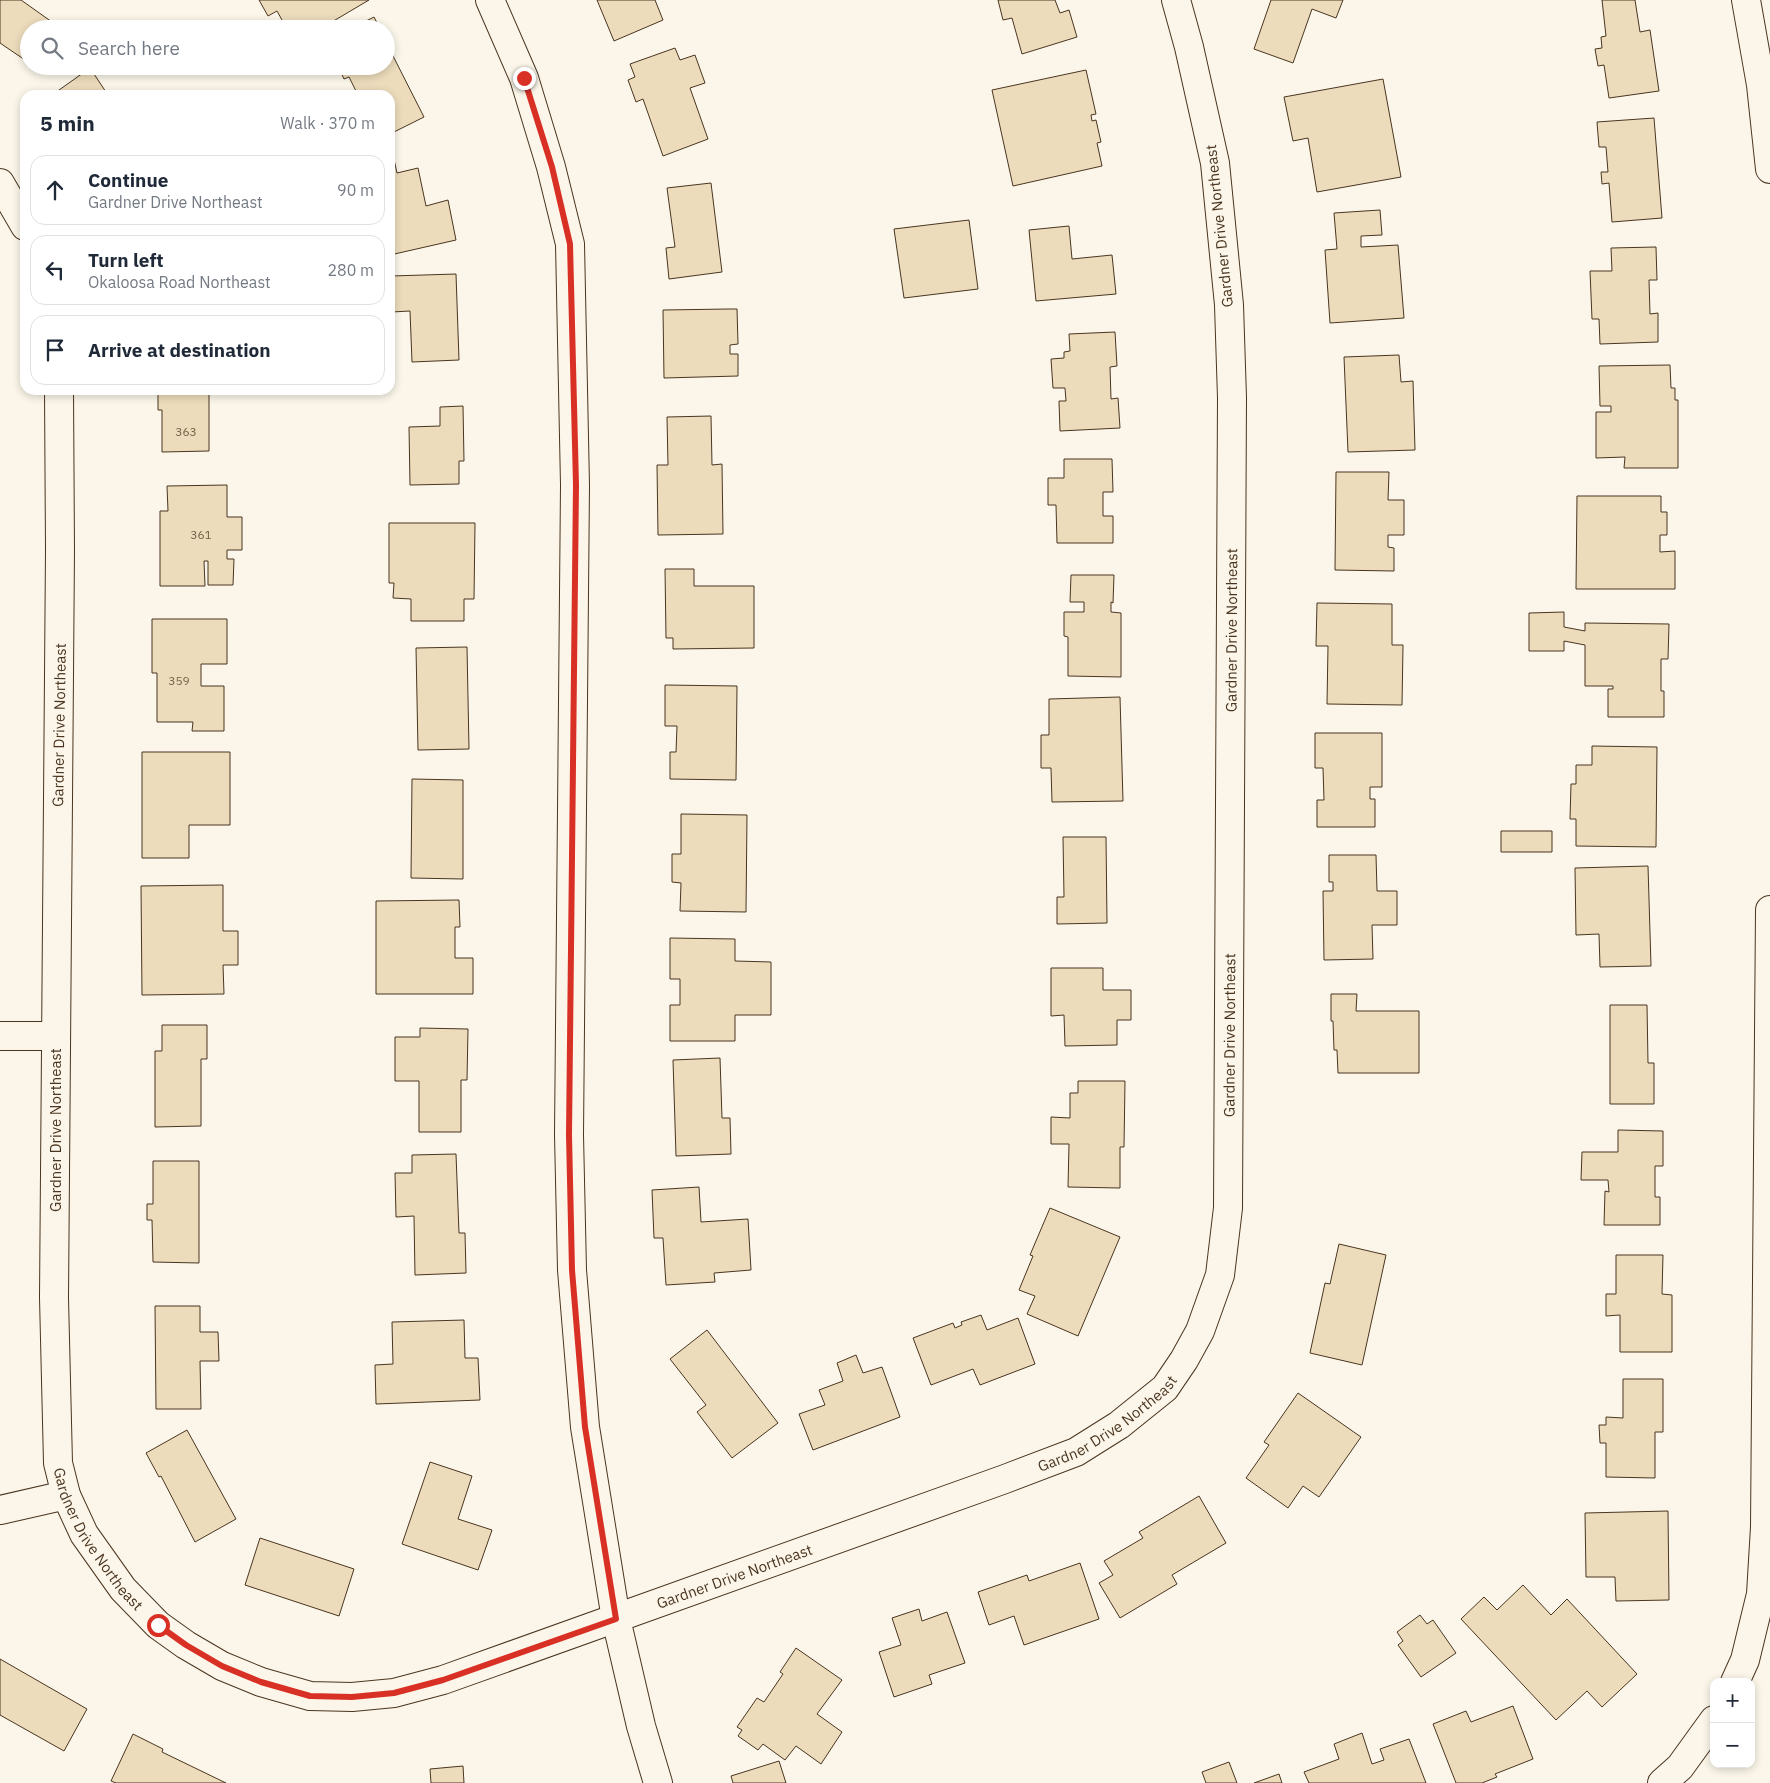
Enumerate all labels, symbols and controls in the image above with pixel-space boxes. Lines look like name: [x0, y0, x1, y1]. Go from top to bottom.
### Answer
search box: [20, 20, 395, 75]
icon: search: [38, 34, 66, 62]
text: Search here: [78, 36, 180, 60]
route end: [513, 67, 536, 90]
text: 5 min: [40, 109, 95, 137]
text: Walk · 370 m: [280, 113, 375, 133]
street label: Gardner Drive Northeast: [1201, 144, 1237, 308]
text: Continue: [88, 168, 168, 192]
icon: ahead: [41, 176, 69, 204]
text: 90 m: [337, 180, 374, 200]
text: Gardner Drive Northeast: [88, 192, 263, 212]
text: Turn left: [88, 248, 164, 272]
icon: left: [41, 256, 69, 284]
text: 280 m: [327, 260, 374, 280]
text: Okaloosa Road Northeast: [88, 272, 271, 292]
icon: arrive: [41, 336, 69, 364]
text: Arrive at destination: [88, 338, 271, 362]
house number: 363: [175, 424, 197, 439]
house number: 361: [190, 527, 212, 542]
street label: Gardner Drive Northeast: [1221, 548, 1241, 712]
street label: Gardner Drive Northeast: [48, 643, 70, 807]
house number: 359: [168, 673, 190, 688]
street label: Gardner Drive Northeast: [1219, 953, 1239, 1117]
street label: Gardner Drive Northeast: [46, 1048, 65, 1212]
street label: Gardner Drive Northeast: [1035, 1371, 1181, 1475]
street label: Gardner Drive Northeast: [50, 1465, 148, 1614]
street label: Gardner Drive Northeast: [654, 1539, 815, 1612]
route start: [147, 1614, 170, 1637]
map controls: [1710, 1678, 1755, 1768]
button: +: [1710, 1678, 1755, 1723]
button: −: [1710, 1723, 1755, 1768]

